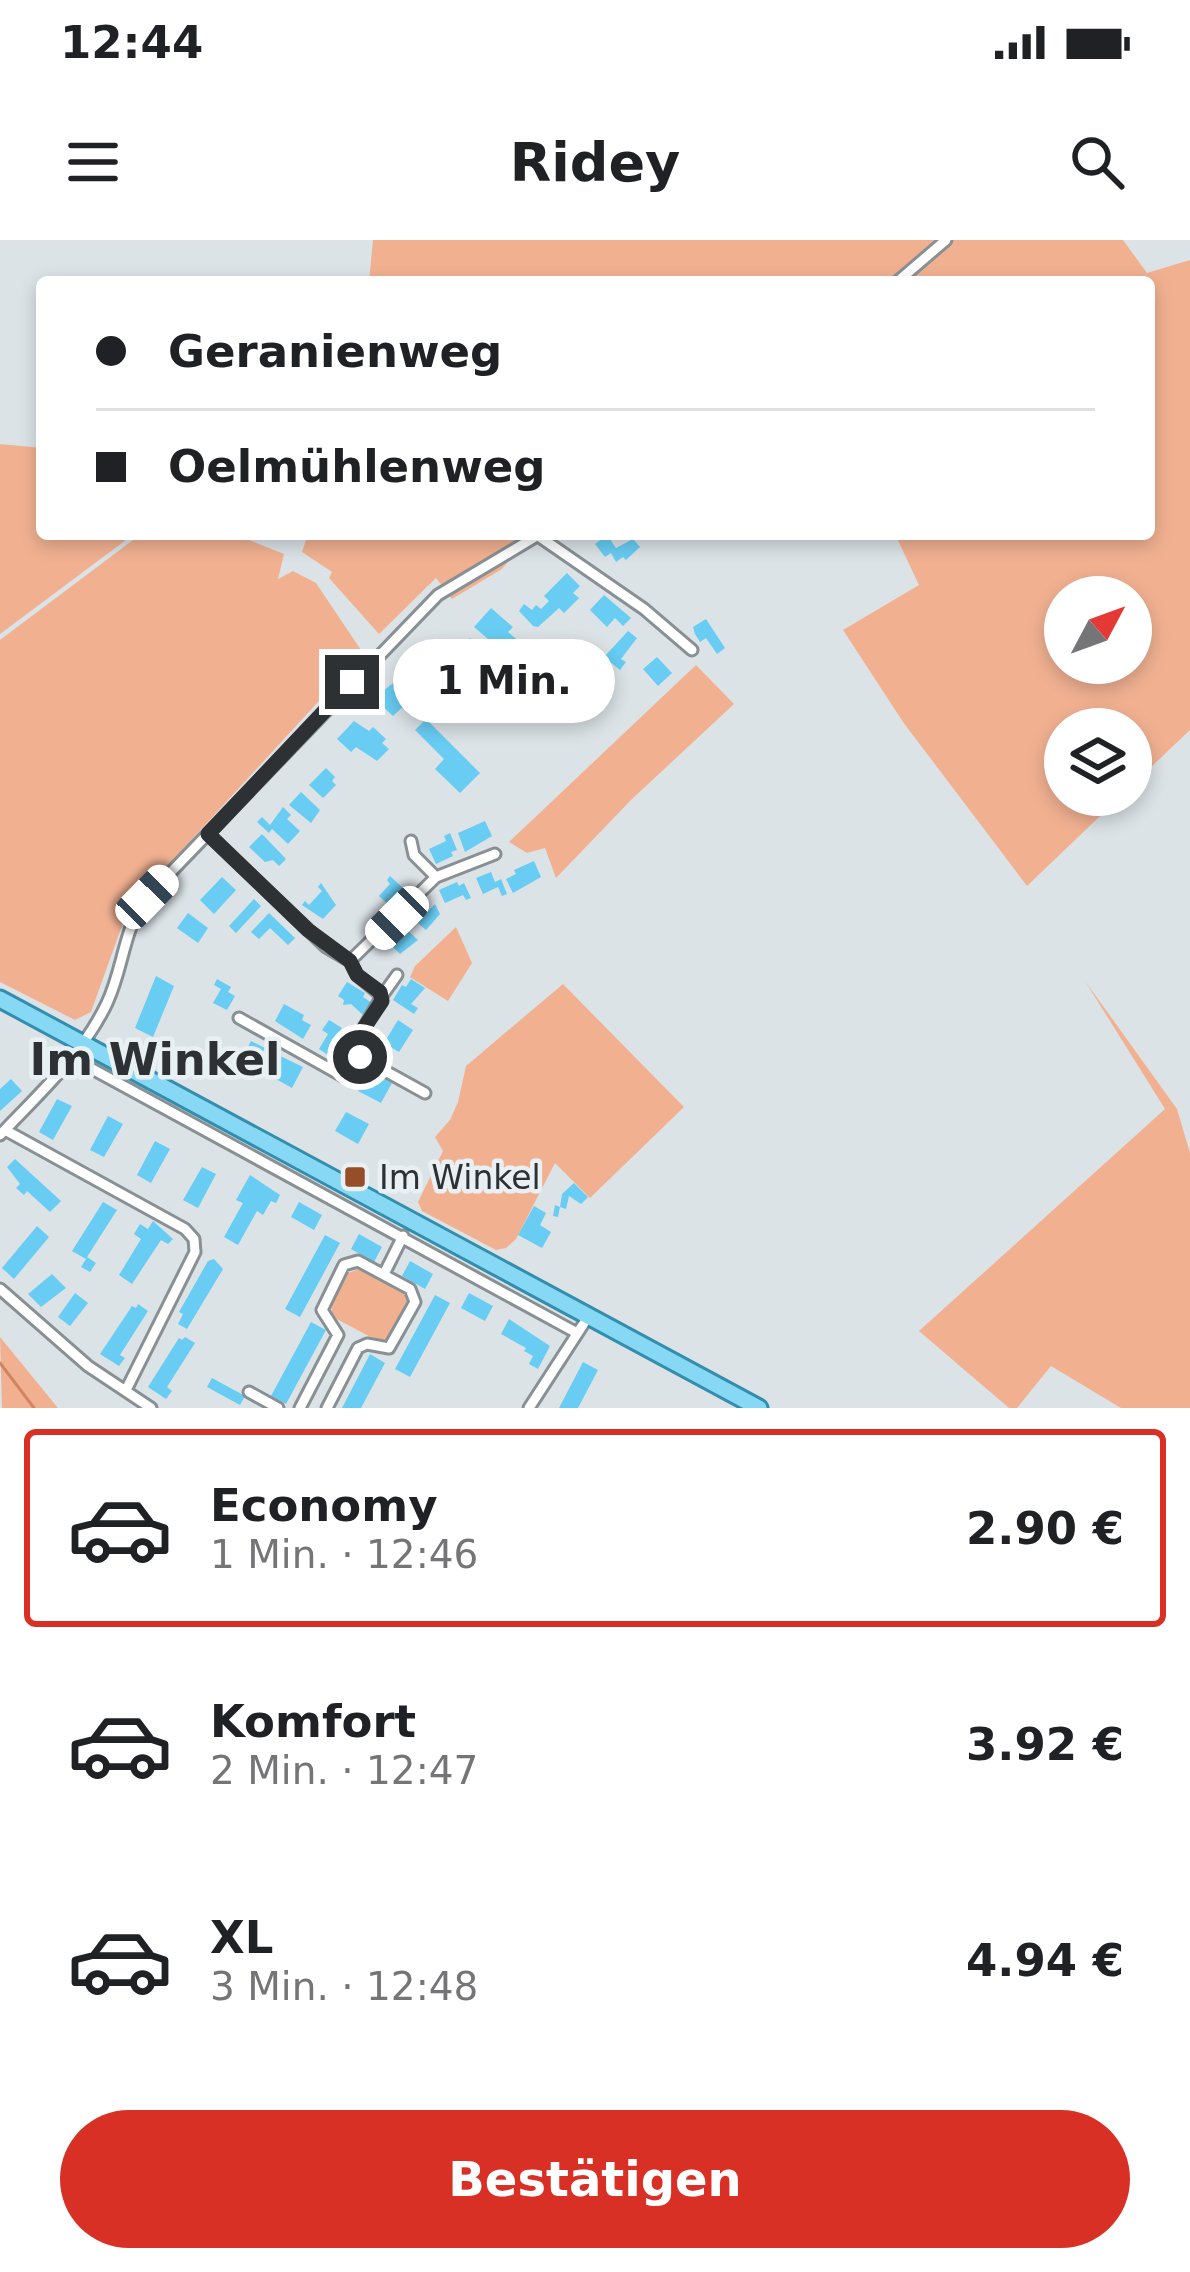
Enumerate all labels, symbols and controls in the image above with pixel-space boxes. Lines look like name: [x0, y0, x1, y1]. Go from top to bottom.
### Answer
text: 12:44: [60, 16, 203, 69]
icon: menu: [60, 129, 126, 195]
icon: search: [1064, 129, 1130, 195]
text: Ridey: [510, 131, 680, 194]
text: Geranienweg: [168, 325, 502, 378]
text: Oelmühlenweg: [168, 440, 545, 493]
north arrow: [1044, 576, 1152, 684]
map controls: [1044, 576, 1152, 816]
callout: 1 Min.: [394, 640, 616, 724]
route end: [325, 655, 379, 709]
text: 1 Min.: [436, 658, 572, 703]
button: layers: [1044, 708, 1152, 816]
car: [109, 859, 185, 935]
car: [359, 880, 435, 956]
route start: [333, 1030, 387, 1084]
district label: Im Winkel: [29, 1033, 281, 1086]
place label: Im Winkel: [379, 1158, 541, 1197]
marker: Im Winkel: [342, 1164, 368, 1190]
icon: car: [66, 1474, 174, 1582]
text: Economy: [210, 1479, 438, 1532]
text: 2.90 €: [966, 1502, 1124, 1555]
text: 1 Min. · 12:46: [210, 1532, 478, 1577]
icon: car: [66, 1690, 174, 1798]
text: Komfort: [210, 1695, 416, 1748]
text: 3.92 €: [966, 1718, 1124, 1771]
text: 2 Min. · 12:47: [210, 1748, 478, 1793]
icon: car: [66, 1906, 174, 2014]
text: XL: [210, 1911, 273, 1964]
text: 4.94 €: [966, 1934, 1124, 1987]
text: 3 Min. · 12:48: [210, 1964, 478, 2009]
button: Bestätigen: [60, 2110, 1130, 2248]

